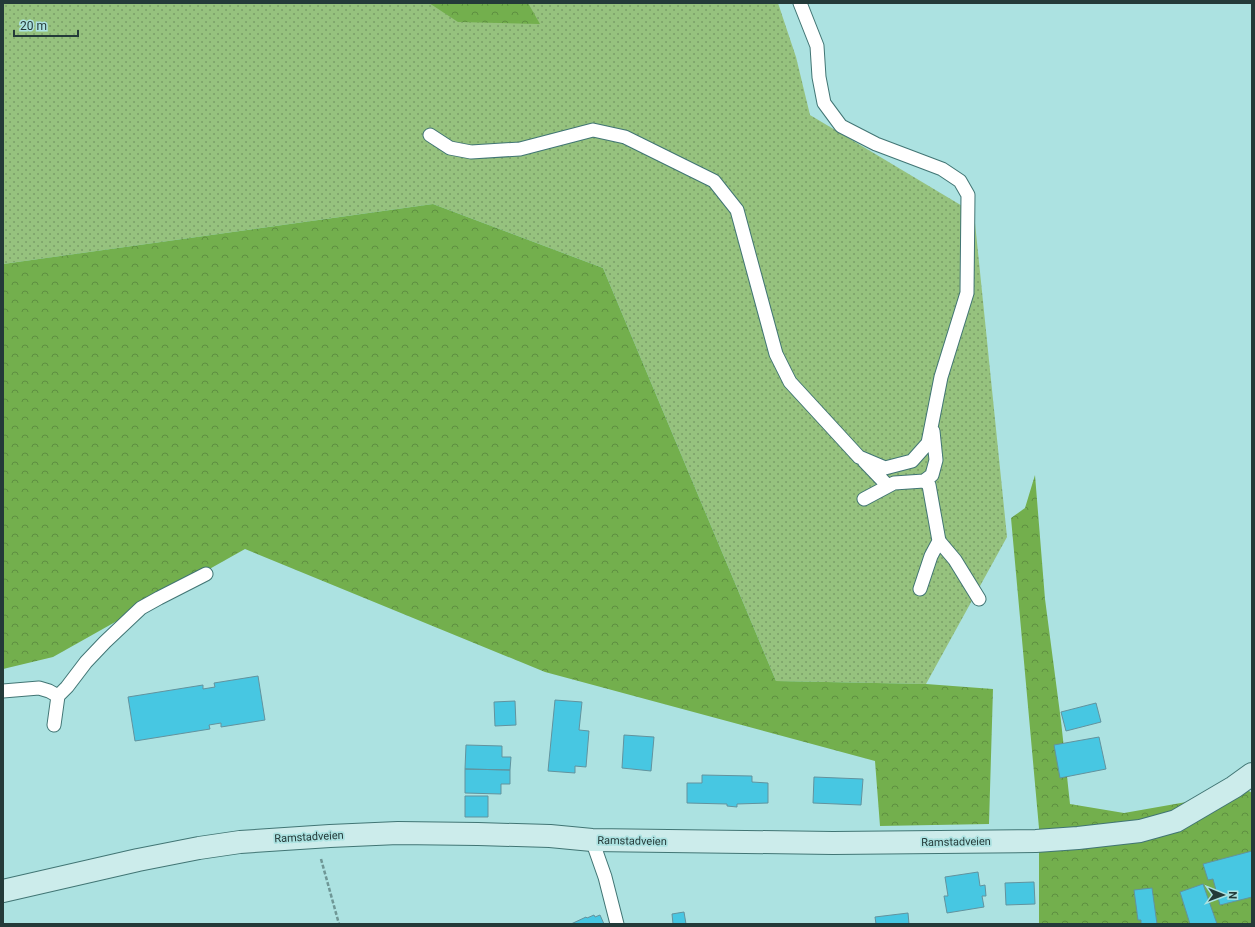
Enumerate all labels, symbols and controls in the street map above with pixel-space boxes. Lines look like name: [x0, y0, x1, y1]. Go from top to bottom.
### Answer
scale bar: [14, 12, 78, 38]
text: 20 m: [20, 19, 47, 33]
street label: Ramstadveien: [274, 829, 344, 845]
street label: Ramstadveien: [597, 834, 667, 848]
street label: Ramstadveien: [921, 835, 991, 849]
north arrow: [1203, 875, 1243, 915]
text: N: [1226, 891, 1239, 899]

